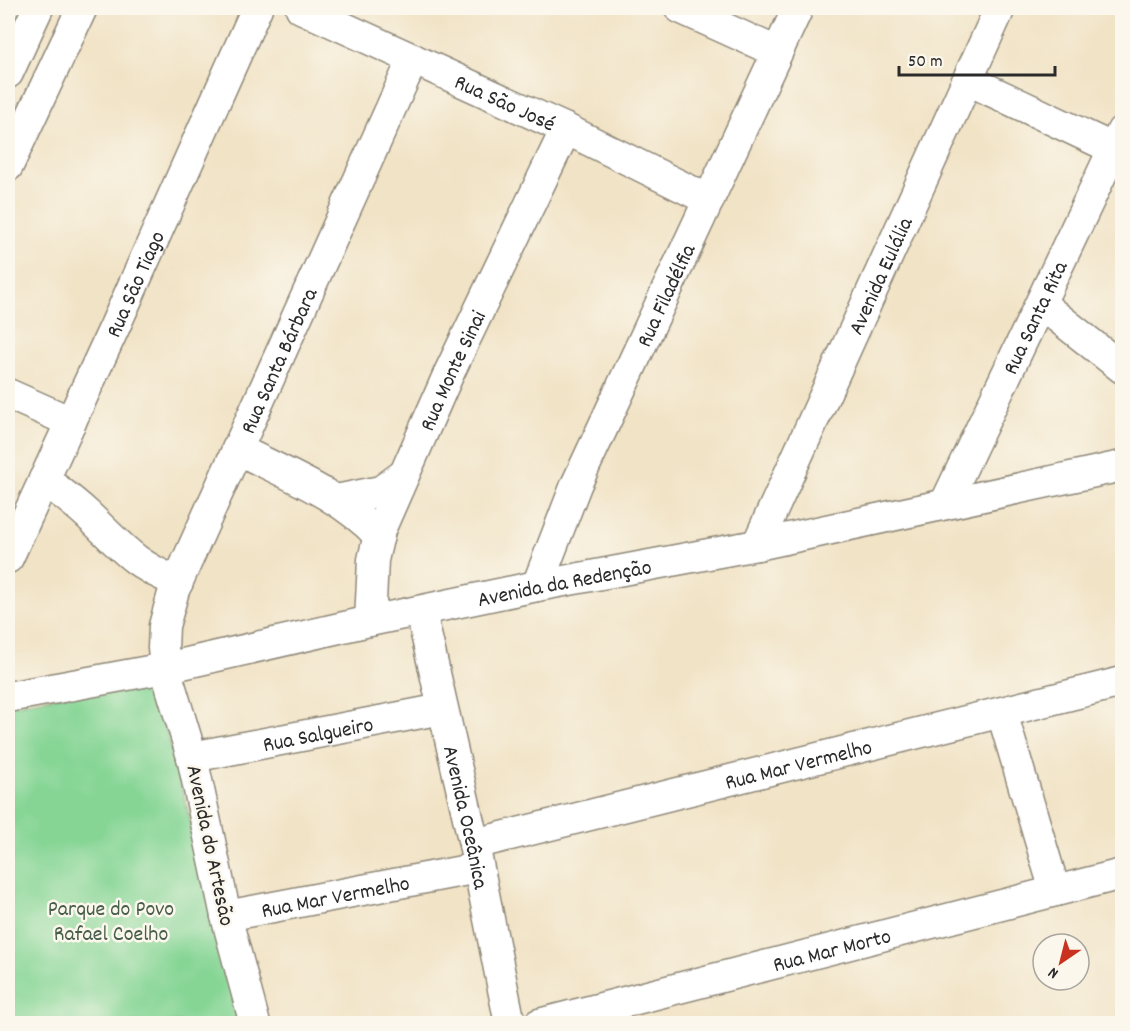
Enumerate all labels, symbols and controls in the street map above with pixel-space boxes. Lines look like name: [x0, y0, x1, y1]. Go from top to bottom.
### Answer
scale bar: [899, 39, 1055, 77]
text: 50 m: [908, 50, 943, 75]
street label: Rua São José: [449, 68, 560, 141]
street label: Avenida Eulália: [842, 212, 923, 341]
street label: Rua São Tiago: [100, 227, 174, 343]
street label: Rua Filadélfia: [630, 239, 705, 353]
street label: Rua Santa Rita: [997, 256, 1077, 380]
street label: Rua Santa Bárbara: [234, 283, 327, 440]
street label: Rua Monte Sinai: [413, 306, 496, 437]
street label: Avenida da Redenção: [475, 553, 654, 617]
street label: Rua Salgueiro: [261, 711, 376, 762]
street label: Rua Mar Vermelho: [722, 733, 876, 800]
street label: Avenida Oceânica: [433, 743, 495, 893]
street label: Avenida do Artesão: [176, 762, 241, 929]
street label: Rua Mar Vermelho: [259, 869, 412, 928]
park label: Parque do Povo Rafael Coelho: [48, 895, 174, 951]
street label: Rua Mar Morto: [770, 922, 895, 982]
north arrow: [1031, 932, 1091, 992]
text: N: [1044, 960, 1064, 984]

